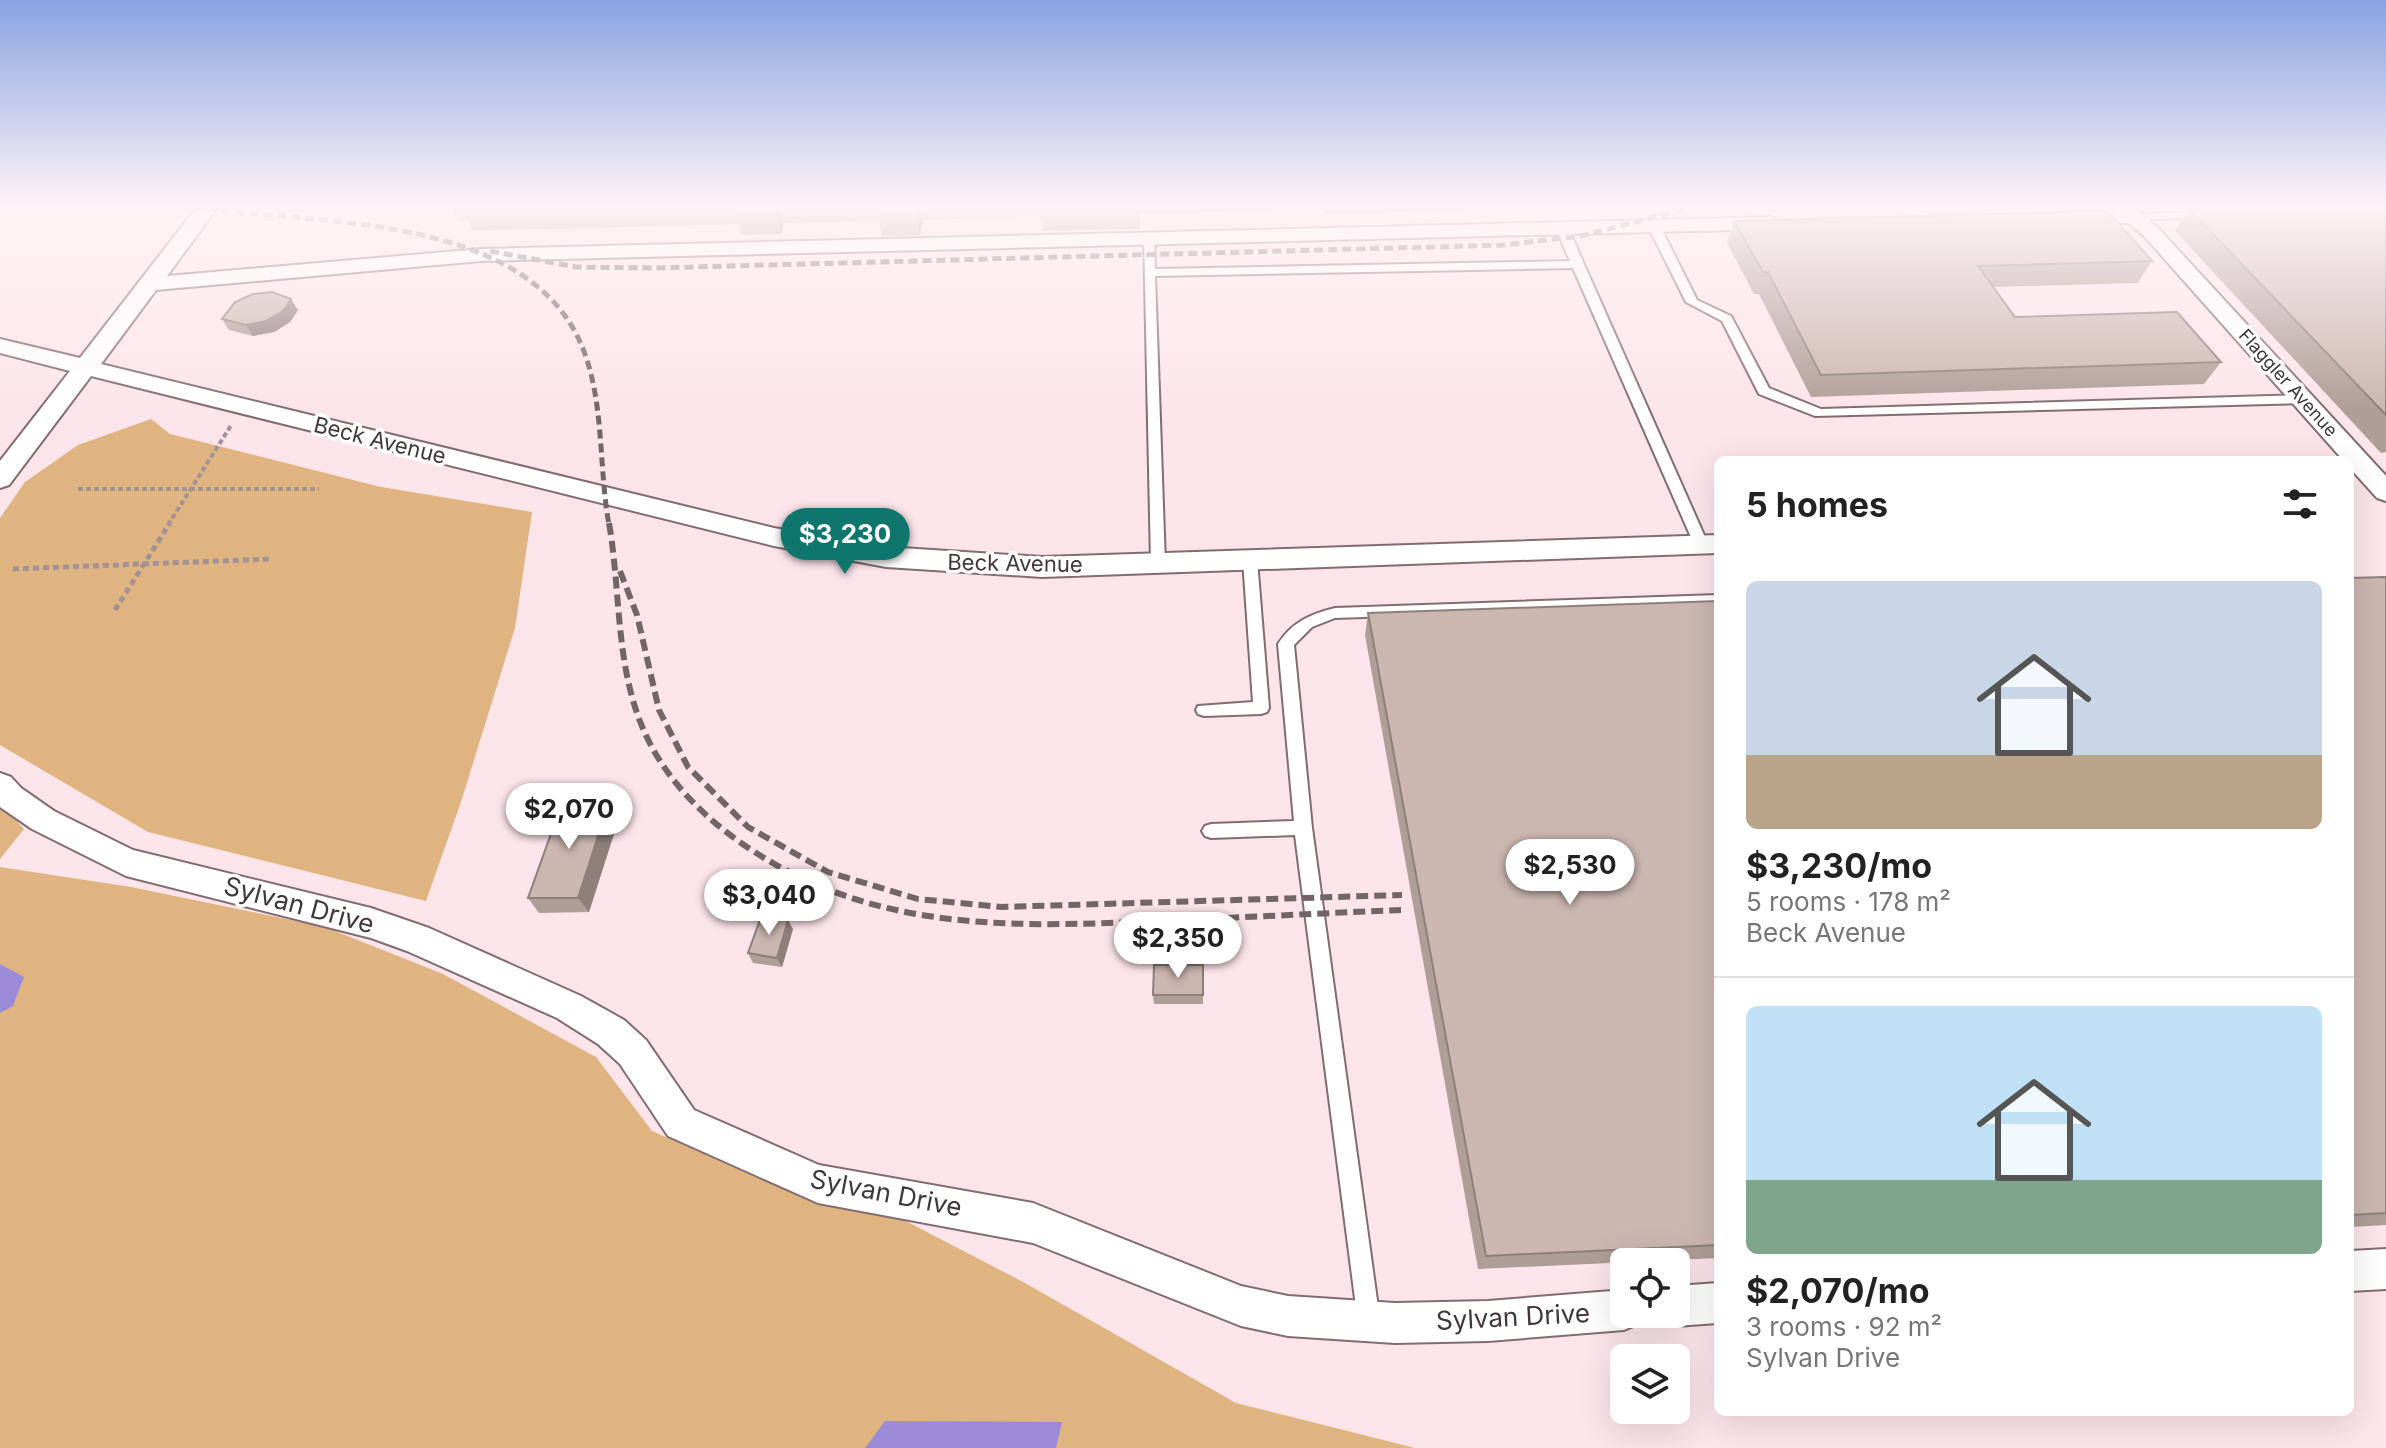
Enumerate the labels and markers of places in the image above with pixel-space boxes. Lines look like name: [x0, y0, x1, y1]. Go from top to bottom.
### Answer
pin: $3,230: [780, 508, 910, 576]
pin: $2,070: [504, 783, 634, 851]
pin: $2,530: [1505, 839, 1635, 907]
pin: $3,040: [704, 869, 834, 937]
pin: $2,350: [1113, 912, 1243, 980]

